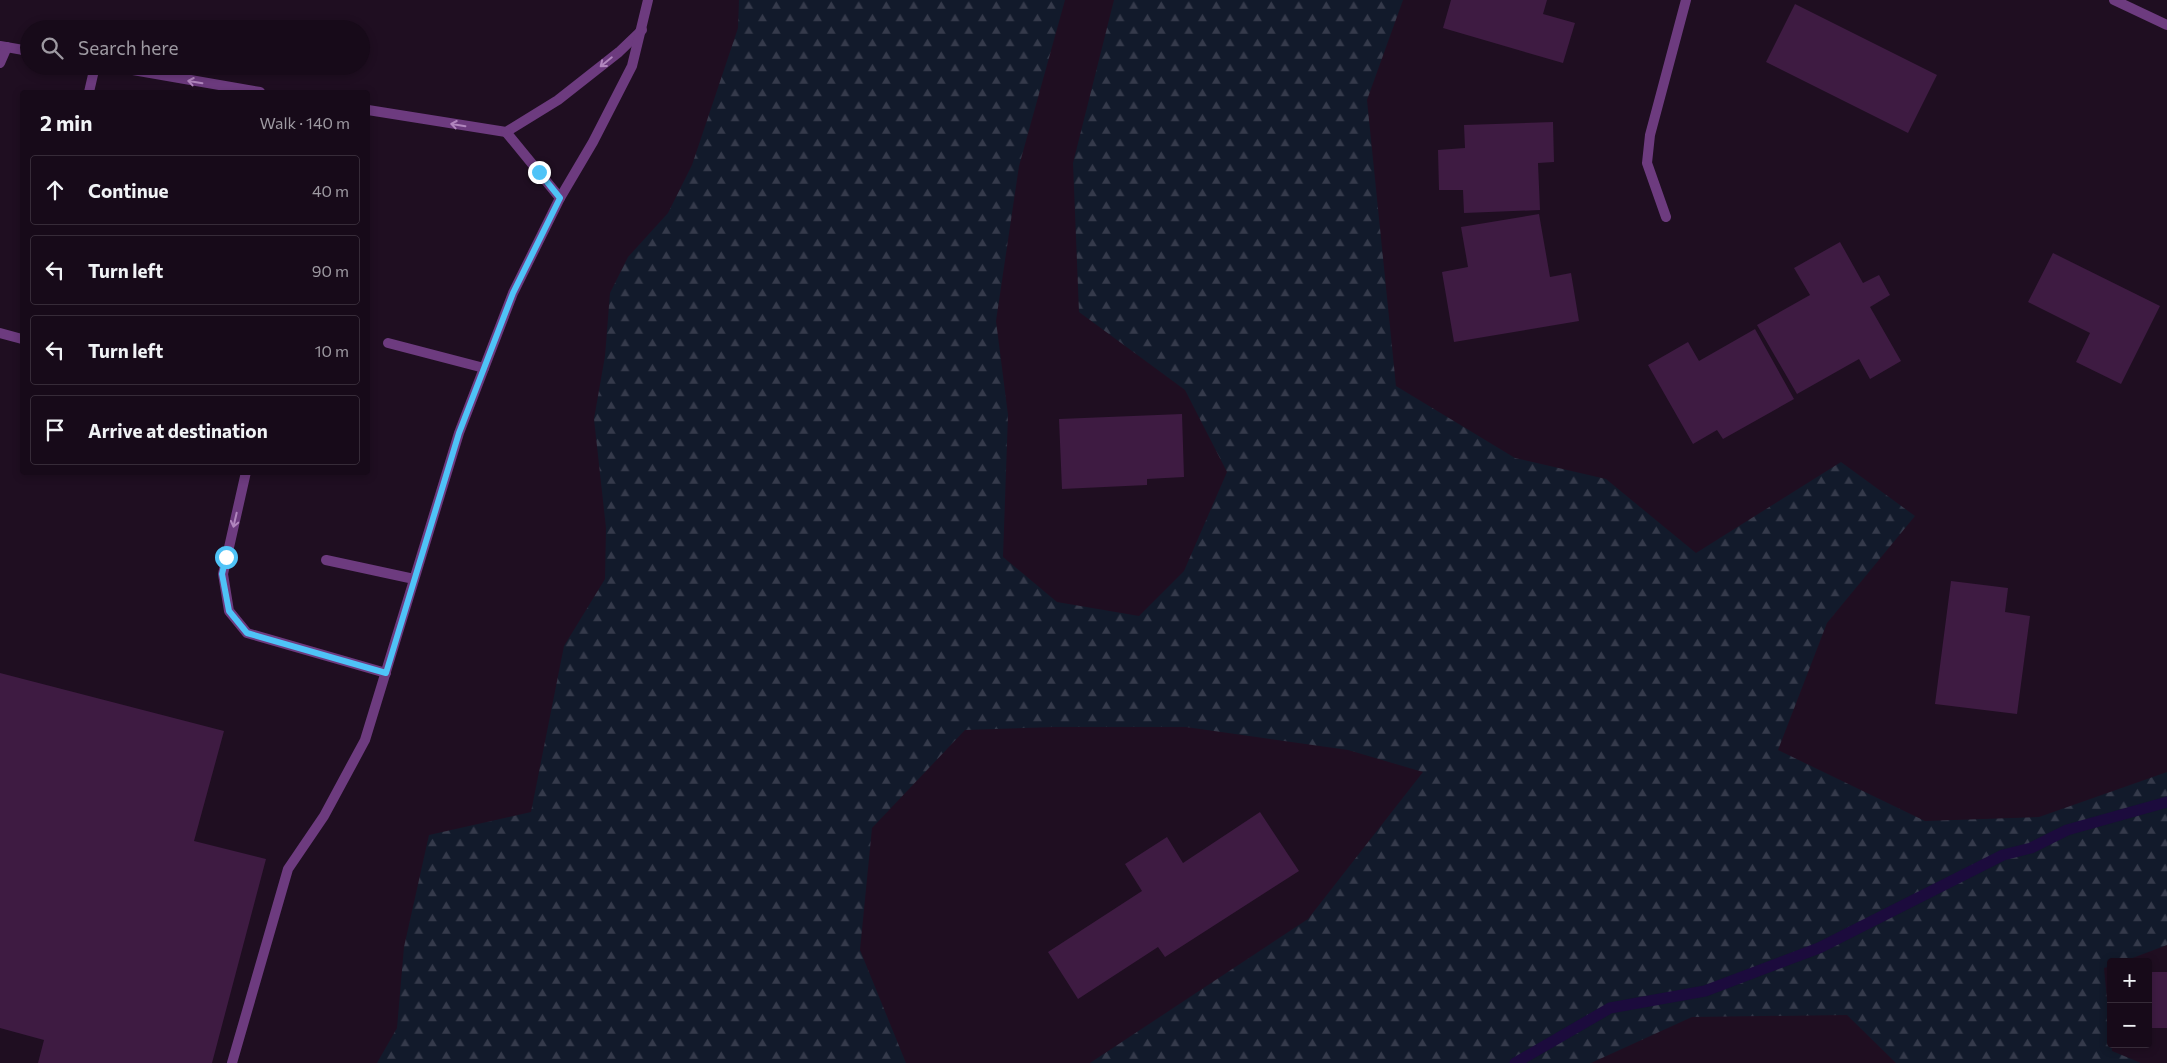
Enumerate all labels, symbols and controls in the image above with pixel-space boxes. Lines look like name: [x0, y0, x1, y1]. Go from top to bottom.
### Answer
search box: [20, 20, 370, 75]
icon: search: [38, 34, 66, 62]
text: Search here: [78, 36, 178, 59]
one-way arrow: [600, 57, 613, 68]
one-way arrow: [187, 76, 203, 86]
text: 2 min: [40, 110, 92, 135]
text: Walk · 140 m: [260, 113, 350, 132]
one-way arrow: [451, 119, 467, 129]
route end: [528, 161, 551, 184]
icon: ahead: [41, 176, 69, 204]
text: Continue: [88, 179, 168, 202]
text: 40 m: [312, 181, 349, 200]
icon: left: [41, 256, 69, 284]
text: Turn left: [88, 259, 163, 282]
text: 90 m: [312, 261, 349, 280]
icon: left: [41, 336, 69, 364]
text: Turn left: [88, 339, 163, 362]
text: 10 m: [315, 341, 349, 360]
icon: arrive: [41, 416, 69, 444]
text: Arrive at destination: [88, 419, 268, 442]
one-way arrow: [230, 512, 239, 528]
route start: [215, 546, 238, 569]
map controls: [2107, 958, 2152, 1048]
button: +: [2107, 958, 2152, 1003]
button: −: [2107, 1003, 2152, 1048]

